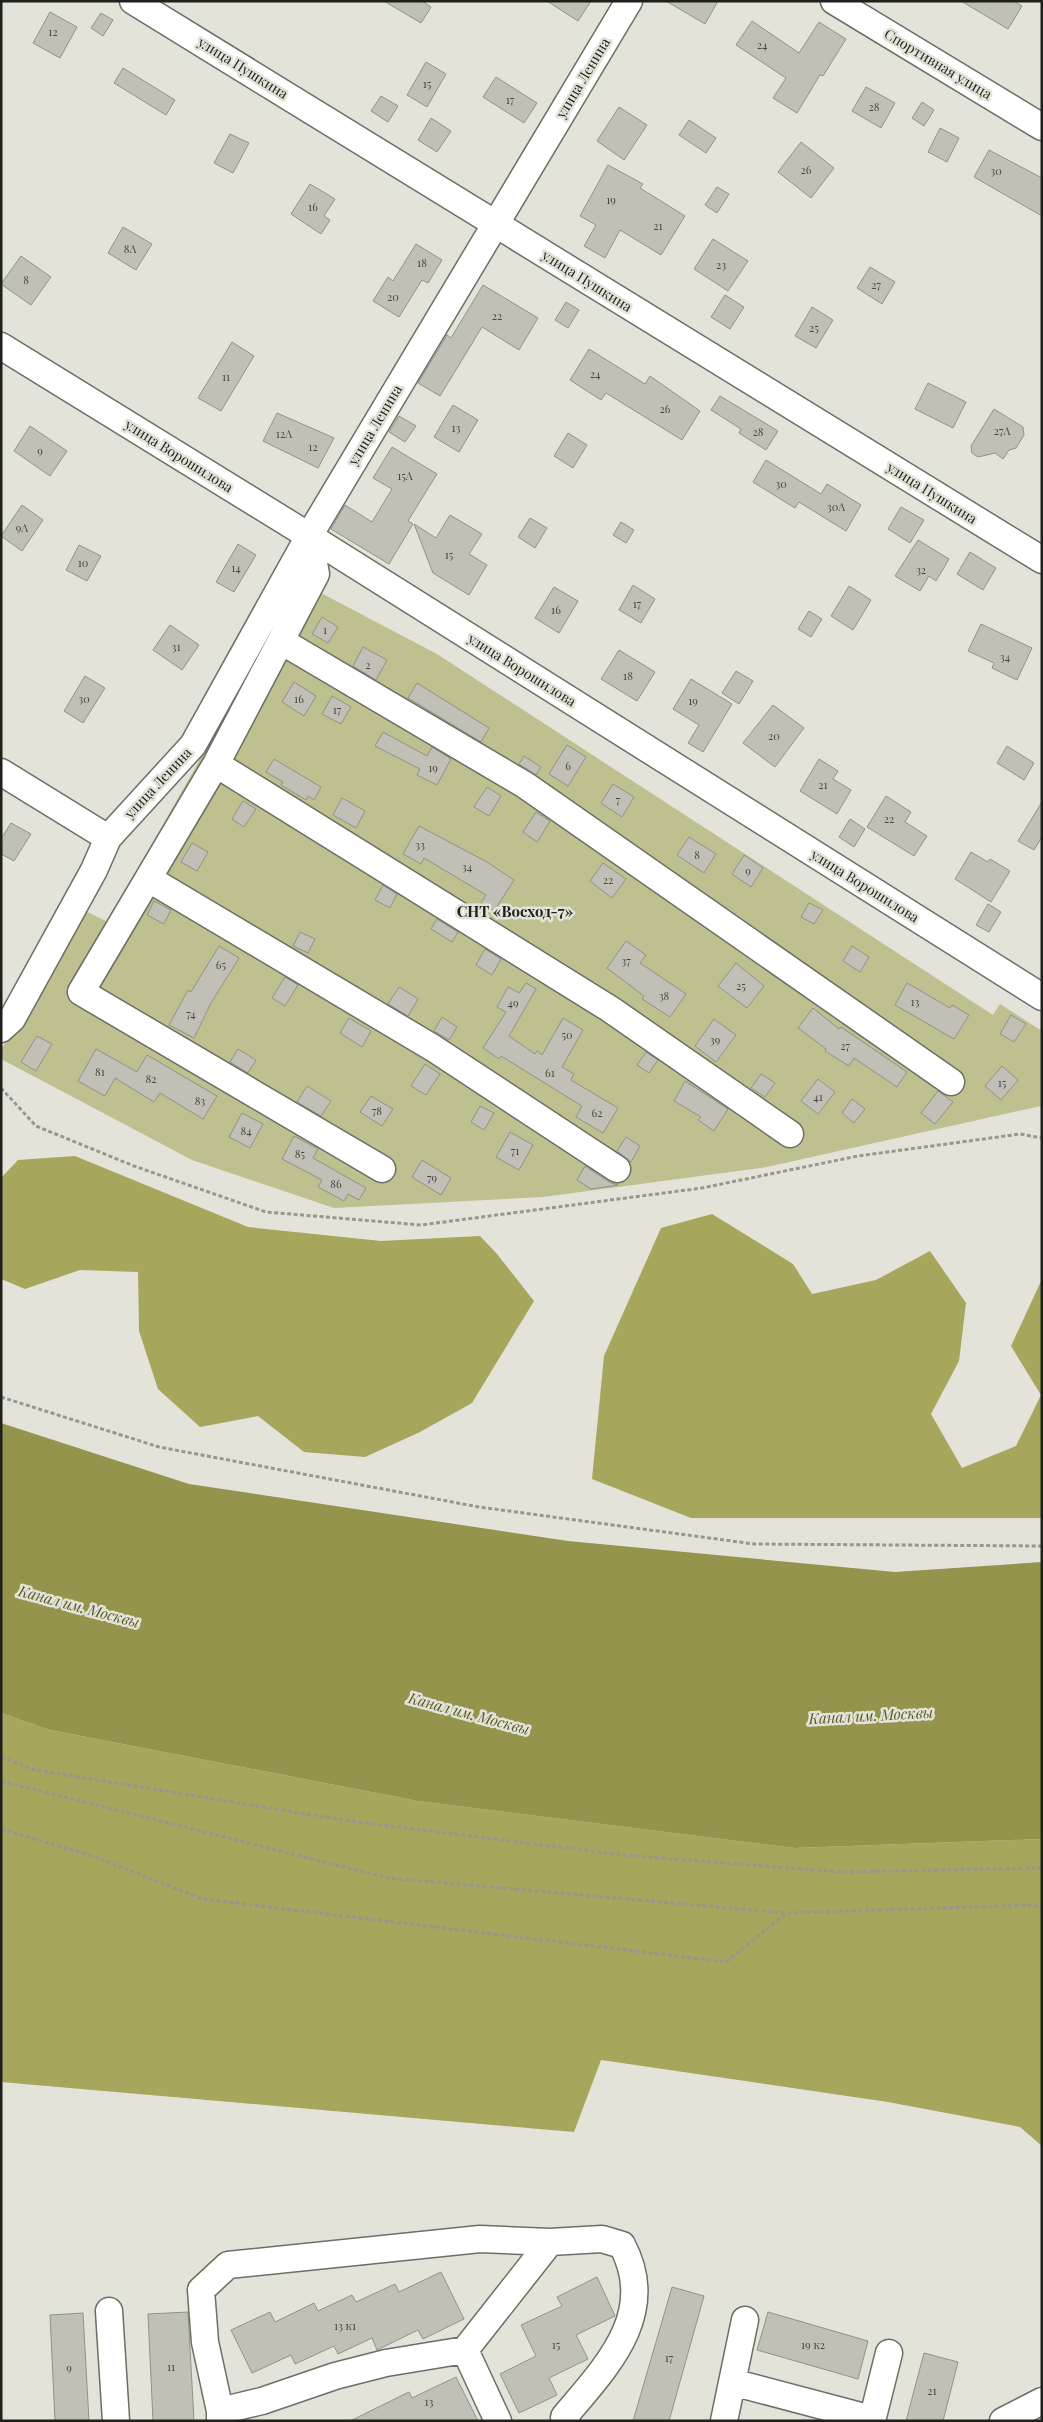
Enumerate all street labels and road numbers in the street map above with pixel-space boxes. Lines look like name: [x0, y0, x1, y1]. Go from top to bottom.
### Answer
street label: Спортивная улица: [881, 24, 996, 103]
street label: улица Пушкина: [194, 32, 292, 103]
street label: улица Ленина: [551, 34, 614, 122]
street label: улица Пушкина: [538, 245, 636, 316]
street label: улица Ленина: [343, 381, 406, 469]
street label: улица Ворошилова: [121, 414, 237, 497]
street label: улица Пушкина: [883, 457, 981, 528]
street label: улица Ворошилова: [464, 628, 580, 711]
street label: улица Ленина: [119, 743, 195, 823]
street label: улица Ворошилова: [807, 844, 923, 927]

